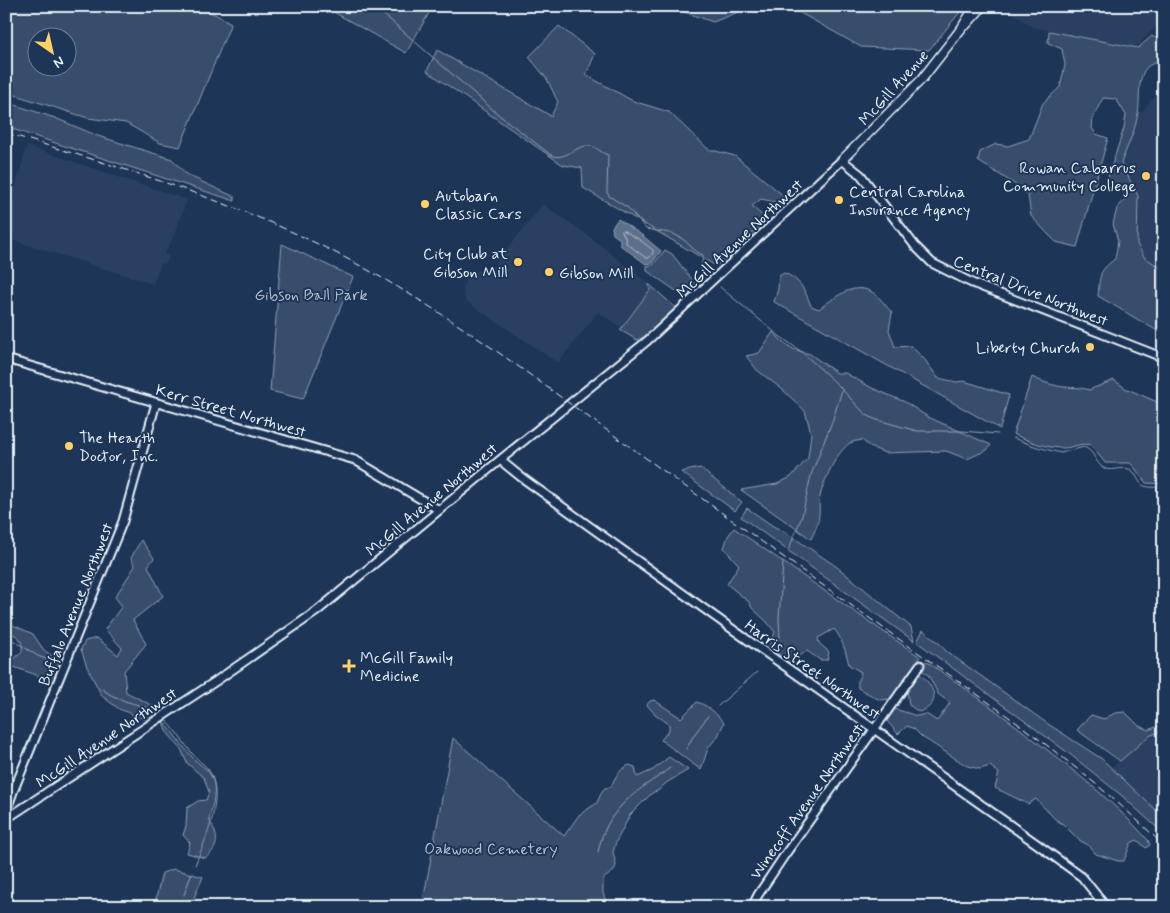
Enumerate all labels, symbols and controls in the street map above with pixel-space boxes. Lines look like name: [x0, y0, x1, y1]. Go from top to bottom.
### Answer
north arrow: [28, 28, 78, 78]
street label: McGill Avenue: [854, 46, 934, 130]
text: N: [50, 52, 68, 72]
place label: Rowan Cabarrus Community College: [1003, 158, 1136, 197]
marker: Rowan Cabarrus Community College: [1140, 170, 1152, 182]
street label: McGill Avenue Northwest: [672, 175, 808, 303]
place label: Central Carolina Insurance Agency: [849, 182, 970, 221]
place label: Autobarn Classic Cars: [435, 186, 522, 225]
marker: Central Carolina Insurance Agency: [833, 194, 845, 206]
marker: Autobarn Classic Cars: [419, 198, 431, 210]
place label: City Club at Gibson Mill: [423, 244, 509, 283]
street label: Central Drive Northwest: [950, 251, 1111, 332]
marker: City Club at Gibson Mill: [512, 256, 524, 268]
place label: Gibson Mill: [559, 263, 634, 284]
marker: Gibson Mill: [543, 266, 555, 278]
park label: Gibson Ball Park: [255, 285, 367, 306]
place label: Liberty Church: [976, 338, 1080, 359]
marker: Liberty Church: [1084, 341, 1096, 353]
street label: Kerr Street Northwest: [153, 380, 308, 443]
place label: The Hearth Doctor, Inc.: [79, 428, 158, 467]
street label: McGill Avenue Northwest: [362, 439, 502, 562]
marker: The Hearth Doctor, Inc.: [63, 440, 75, 452]
street label: Buffalo Avenue Northwest: [34, 520, 119, 689]
street label: Harris Street Northwest: [740, 615, 884, 725]
place label: McGill Family Medicine: [360, 648, 453, 687]
marker: McGill Family Medicine: [342, 659, 356, 673]
street label: McGill Avenue Northwest: [32, 683, 182, 793]
street label: Winecoff Avenue Northwest: [745, 720, 869, 884]
park label: Oakwood Cemetery: [424, 839, 558, 860]

